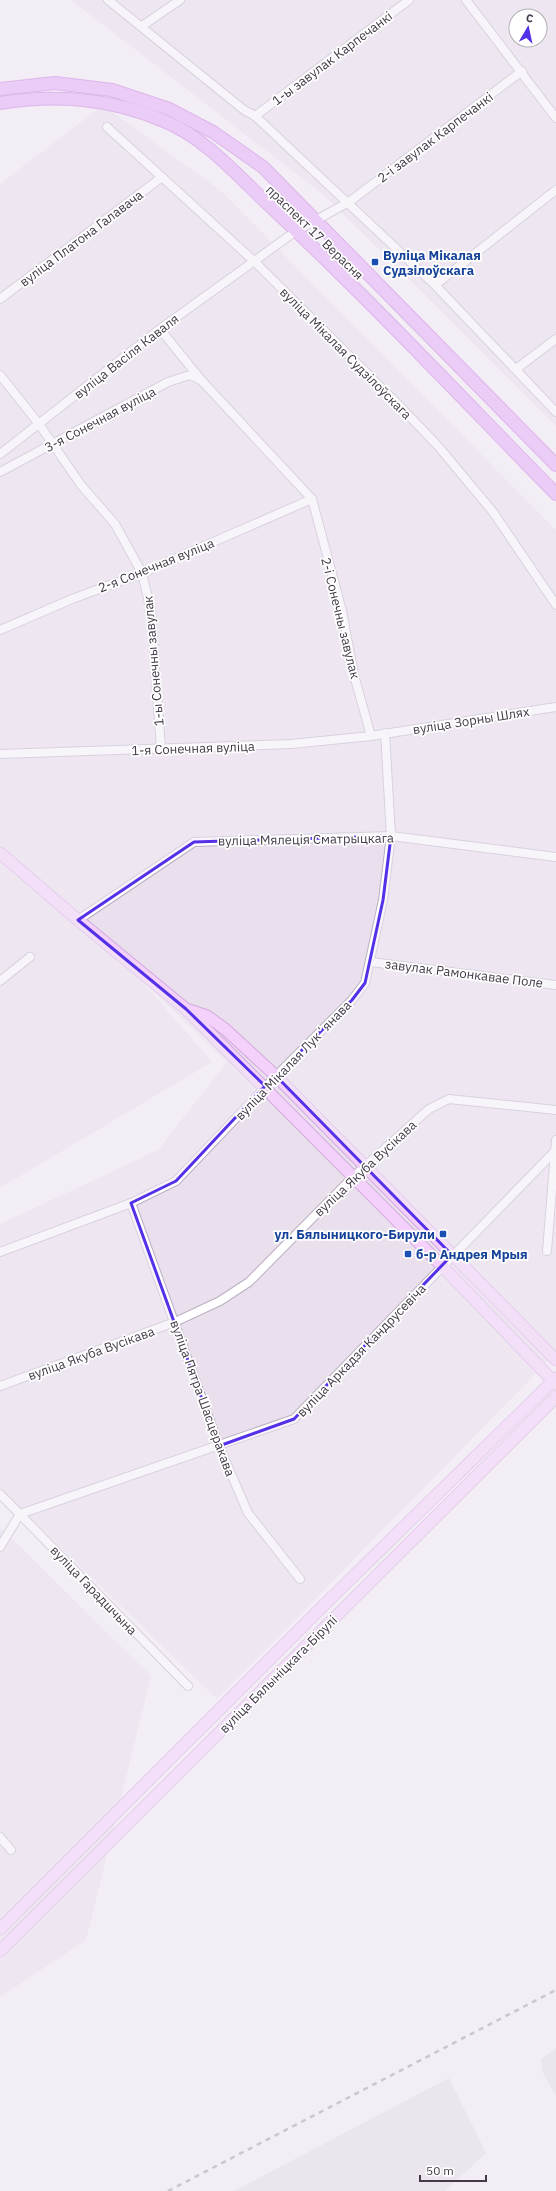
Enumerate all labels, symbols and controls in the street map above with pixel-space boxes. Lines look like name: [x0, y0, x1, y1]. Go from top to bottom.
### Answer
street label: 1-ы завулак Карпечанкі: [269, 8, 396, 109]
north arrow: [508, 8, 548, 48]
text: С: [525, 11, 534, 26]
street label: 2-і завулак Карпечанкі: [374, 88, 496, 186]
street label: праспект 17 Верасня: [262, 181, 367, 283]
street label: вуліца Платона Галавача: [16, 186, 147, 290]
place label: Вуліца Мікалая Судзілоўскага: [383, 247, 481, 279]
marker: Вуліца Мікалая Судзілоўскага: [370, 257, 380, 267]
street label: вуліца Мікалая Судзілоўскага: [276, 284, 415, 423]
street label: вуліца Васіля Каваля: [70, 310, 182, 403]
street label: 3-я Сонечная вуліца: [42, 383, 159, 456]
street label: 2-я Сонечная вуліца: [96, 534, 217, 596]
street label: 2-і Сонечны завулак: [317, 556, 364, 681]
street label: 1-ы Сонечны завулак: [139, 595, 168, 727]
street label: вуліца Зорны Шлях: [412, 703, 531, 738]
street label: 1-я Сонечная вуліца: [131, 738, 255, 759]
street label: вуліца Мялеція Сматрыцкага: [218, 829, 394, 850]
street label: завулак Рамонкавае Поле: [384, 955, 544, 992]
street label: вуліца Мікалая Лукʼянава: [232, 997, 355, 1124]
street label: вуліца Якуба Вусікава: [311, 1117, 420, 1220]
place label: ул. Бялыницкого-Бирули: [275, 1226, 435, 1243]
marker: ул. Бялыницкого-Бирули: [438, 1229, 448, 1239]
place label: б-р Андрея Мрыя: [416, 1246, 528, 1263]
marker: б-р Андрея Мрыя: [403, 1249, 413, 1259]
street label: вуліца Аркадзя Кандрусевіча: [293, 1280, 430, 1421]
street label: вуліца Пятра Шасцеракава: [166, 1318, 239, 1479]
street label: вуліца Якуба Вусікава: [25, 1323, 157, 1384]
street label: вуліца Гарадшчына: [47, 1542, 141, 1639]
street label: вуліца Бялыніцкага-Бірулі: [216, 1612, 341, 1737]
scale bar: [420, 2157, 486, 2183]
text: 50 m: [426, 2163, 454, 2178]

